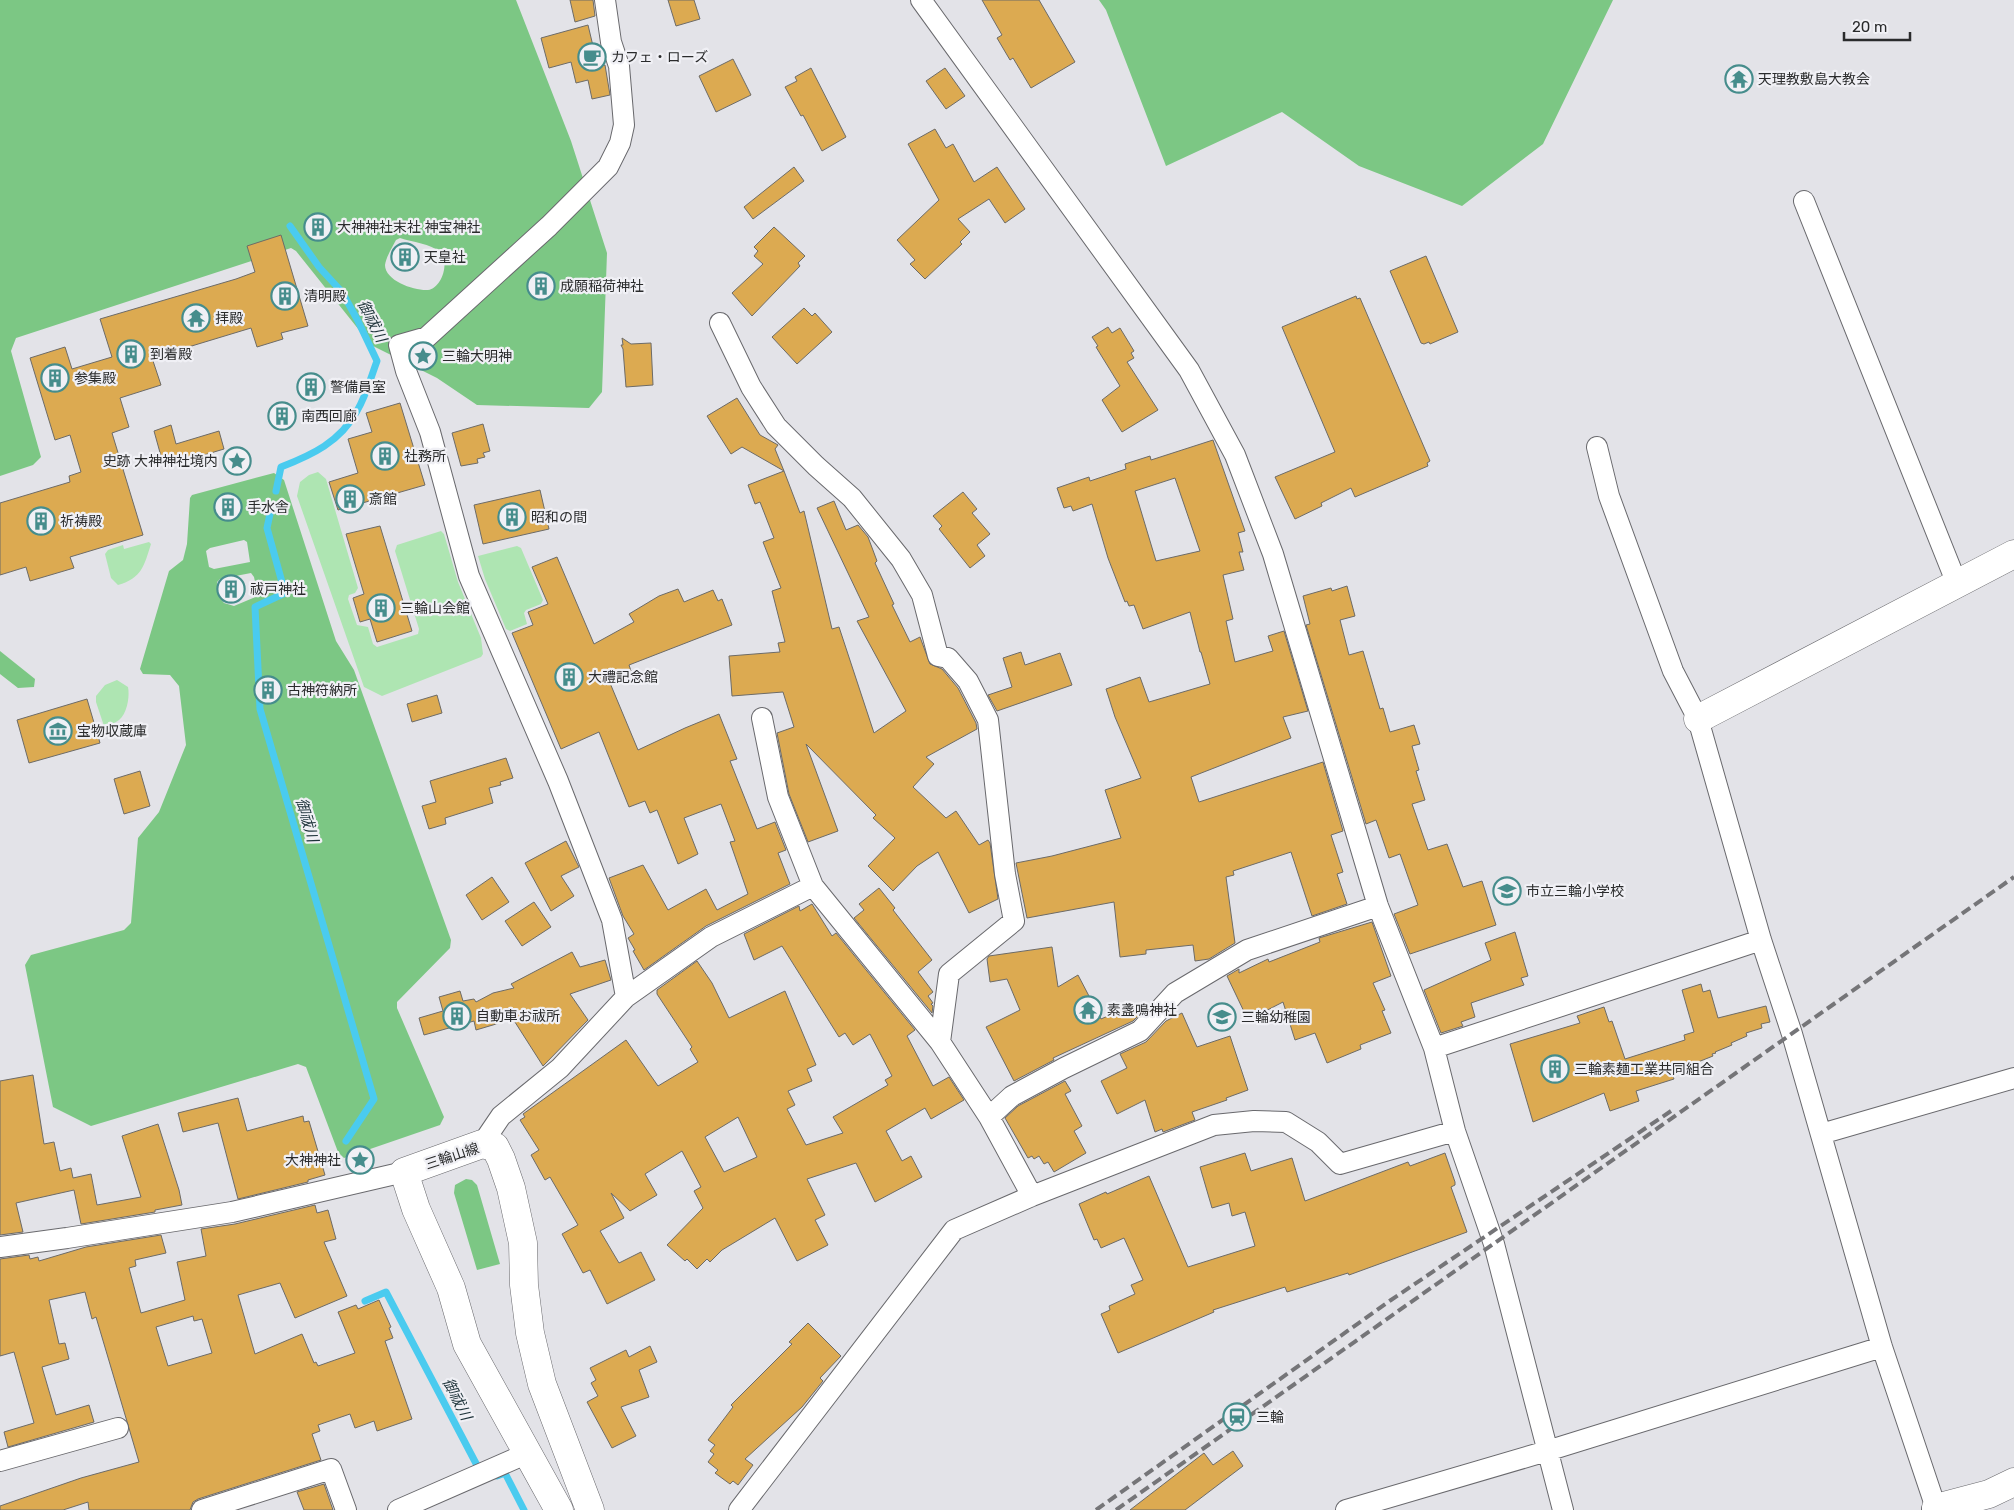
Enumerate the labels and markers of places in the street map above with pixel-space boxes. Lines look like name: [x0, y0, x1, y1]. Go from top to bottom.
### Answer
cafe icon: カフェ・ローズ: [577, 42, 607, 72]
place label: カフェ・ローズ: [611, 49, 708, 66]
temple icon: 天理教敷島大教会: [1724, 64, 1754, 94]
place label: 天理教敷島大教会: [1758, 71, 1870, 88]
building icon: 大神神社末社 神宝神社: [303, 212, 333, 242]
place label: 大神神社末社 神宝神社: [337, 219, 480, 236]
building icon: 天皇社: [390, 242, 420, 272]
place label: 天皇社: [424, 249, 466, 266]
building icon: 成願稲荷神社: [526, 271, 556, 301]
place label: 成願稲荷神社: [560, 278, 644, 295]
building icon: 清明殿: [270, 281, 300, 311]
place label: 清明殿: [304, 288, 346, 305]
temple icon: 拝殿: [181, 303, 211, 333]
place label: 拝殿: [215, 310, 243, 327]
building icon: 到着殿: [116, 339, 146, 369]
place icon: 三輪大明神: [408, 341, 438, 371]
place label: 到着殿: [150, 346, 192, 363]
place label: 三輪大明神: [442, 348, 512, 365]
building icon: 参集殿: [40, 363, 70, 393]
place label: 参集殿: [74, 370, 116, 387]
building icon: 警備員室: [296, 372, 326, 402]
place label: 警備員室: [330, 379, 386, 396]
building icon: 南西回廊: [267, 401, 297, 431]
place label: 南西回廊: [301, 408, 357, 425]
building icon: 社務所: [370, 441, 400, 471]
place icon: 史跡 大神神社境内: [222, 446, 252, 476]
place label: 社務所: [404, 448, 446, 465]
place label: 史跡 大神神社境内: [103, 453, 218, 470]
building icon: 斎館: [335, 484, 365, 514]
place label: 斎館: [369, 491, 397, 508]
building icon: 手水舎: [213, 492, 243, 522]
place label: 手水舎: [247, 499, 289, 516]
building icon: 昭和の間: [497, 502, 527, 532]
building icon: 祈祷殿: [26, 506, 56, 536]
place label: 昭和の間: [531, 509, 587, 526]
place label: 祈祷殿: [60, 513, 102, 530]
building icon: 祓戸神社: [216, 574, 246, 604]
place label: 祓戸神社: [250, 581, 306, 598]
building icon: 三輪山会館: [366, 593, 396, 623]
place label: 三輪山会館: [400, 600, 470, 617]
building icon: 大禮記念館: [554, 662, 584, 692]
place label: 大禮記念館: [588, 669, 658, 686]
building icon: 古神符納所: [253, 675, 283, 705]
place label: 古神符納所: [287, 682, 357, 699]
museum icon: 宝物収蔵庫: [43, 716, 73, 746]
place label: 宝物収蔵庫: [77, 723, 147, 740]
school or university icon: 市立三輪小学校: [1492, 876, 1522, 906]
place label: 市立三輪小学校: [1526, 883, 1624, 900]
temple icon: 素盞鳴神社: [1073, 995, 1103, 1025]
building icon: 自動車お祓所: [442, 1001, 472, 1031]
place label: 素盞鳴神社: [1107, 1002, 1177, 1019]
school or university icon: 三輪幼稚園: [1207, 1002, 1237, 1032]
place label: 自動車お祓所: [476, 1008, 560, 1025]
place label: 三輪幼稚園: [1241, 1009, 1311, 1026]
building icon: 三輪素麺工業共同組合: [1540, 1054, 1570, 1084]
place label: 三輪素麺工業共同組合: [1574, 1061, 1714, 1078]
place icon: 大神神社: [345, 1145, 375, 1175]
place label: 大神神社: [285, 1152, 341, 1169]
station icon: 三輪: [1222, 1402, 1252, 1432]
place label: 三輪: [1256, 1409, 1284, 1426]

